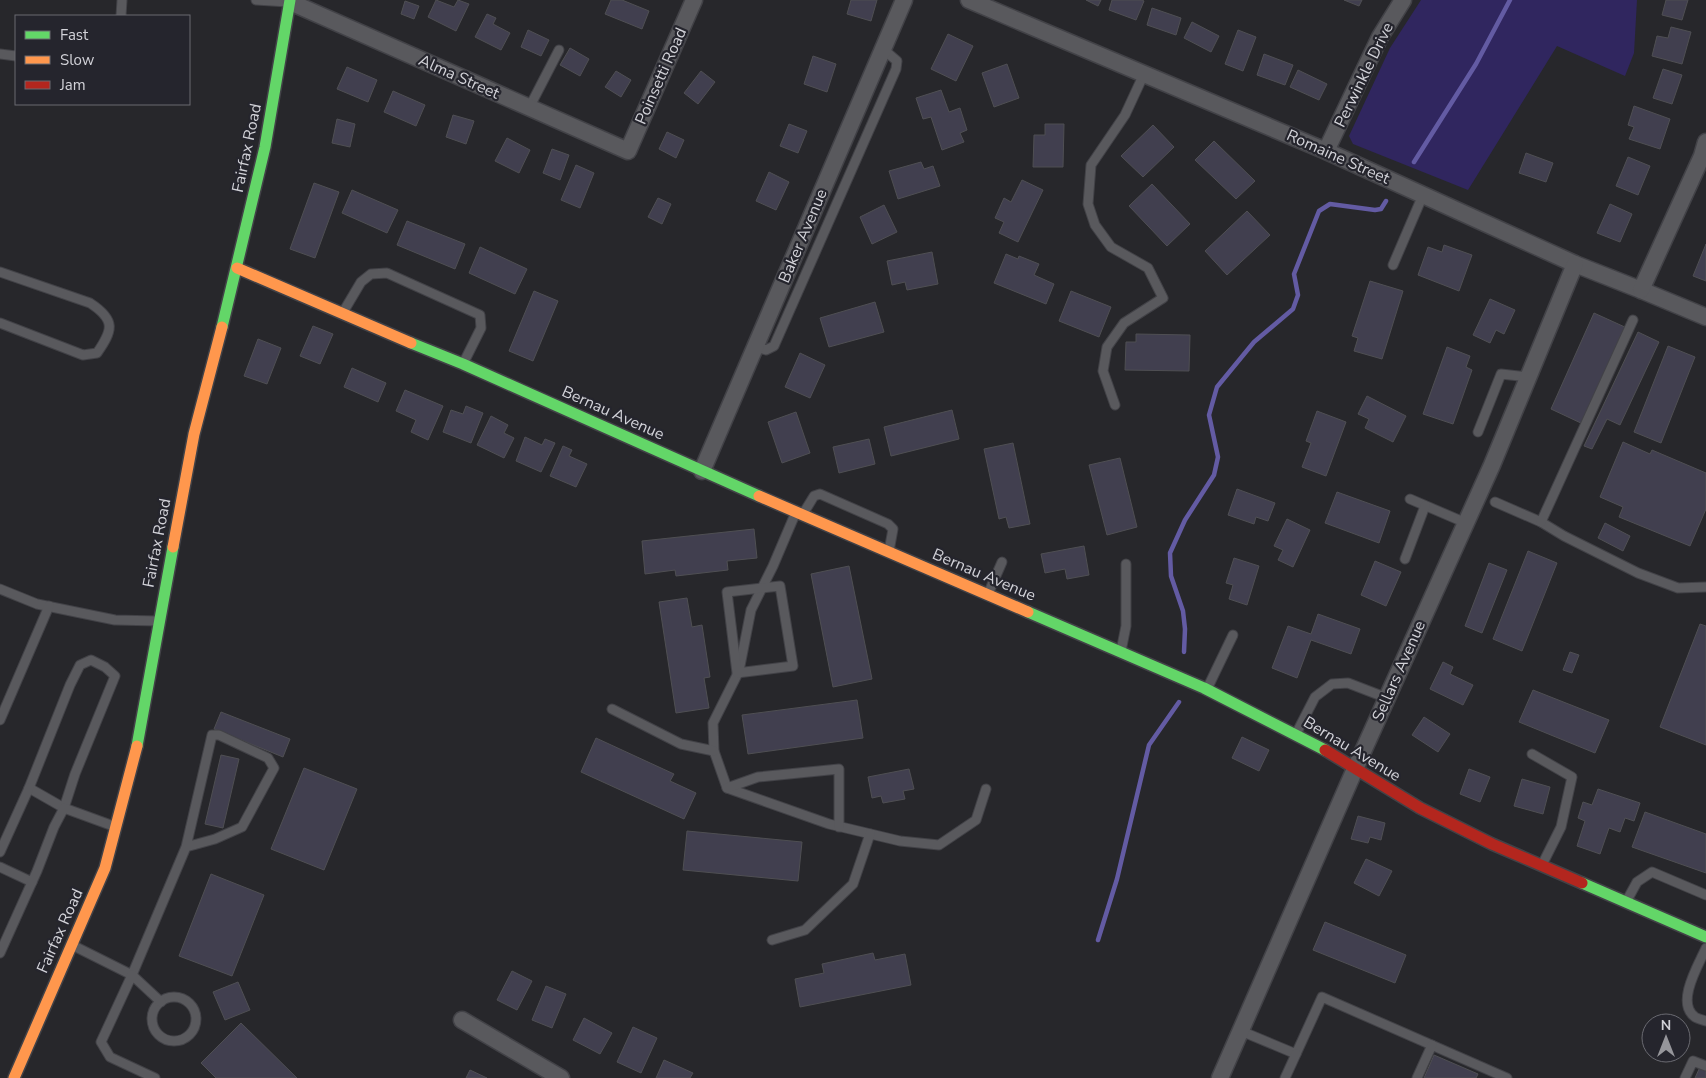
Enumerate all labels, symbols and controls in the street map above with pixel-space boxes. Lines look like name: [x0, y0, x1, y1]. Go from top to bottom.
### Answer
legend: [15, 15, 190, 105]
street label: Perwinkle Drive: [1329, 19, 1399, 131]
street label: Poinsetti Road: [630, 24, 692, 128]
text: Fast: [60, 25, 89, 45]
street label: Alma Street: [415, 49, 503, 105]
text: Slow: [60, 50, 95, 70]
text: Jam: [59, 75, 86, 95]
street label: Fairfax Road: [227, 102, 267, 194]
street label: Romaine Street: [1283, 124, 1393, 190]
street label: Baker Avenue: [773, 186, 833, 286]
street label: Bernau Avenue: [558, 381, 668, 445]
street label: Fairfax Road: [138, 497, 176, 589]
street label: Bernau Avenue: [929, 543, 1039, 607]
street label: Sellars Avenue: [1367, 617, 1431, 725]
street label: Bernau Avenue: [1299, 711, 1405, 787]
street label: Fairfax Road: [32, 885, 88, 977]
north arrow: [1641, 1013, 1691, 1063]
text: N: [1661, 1016, 1671, 1035]

